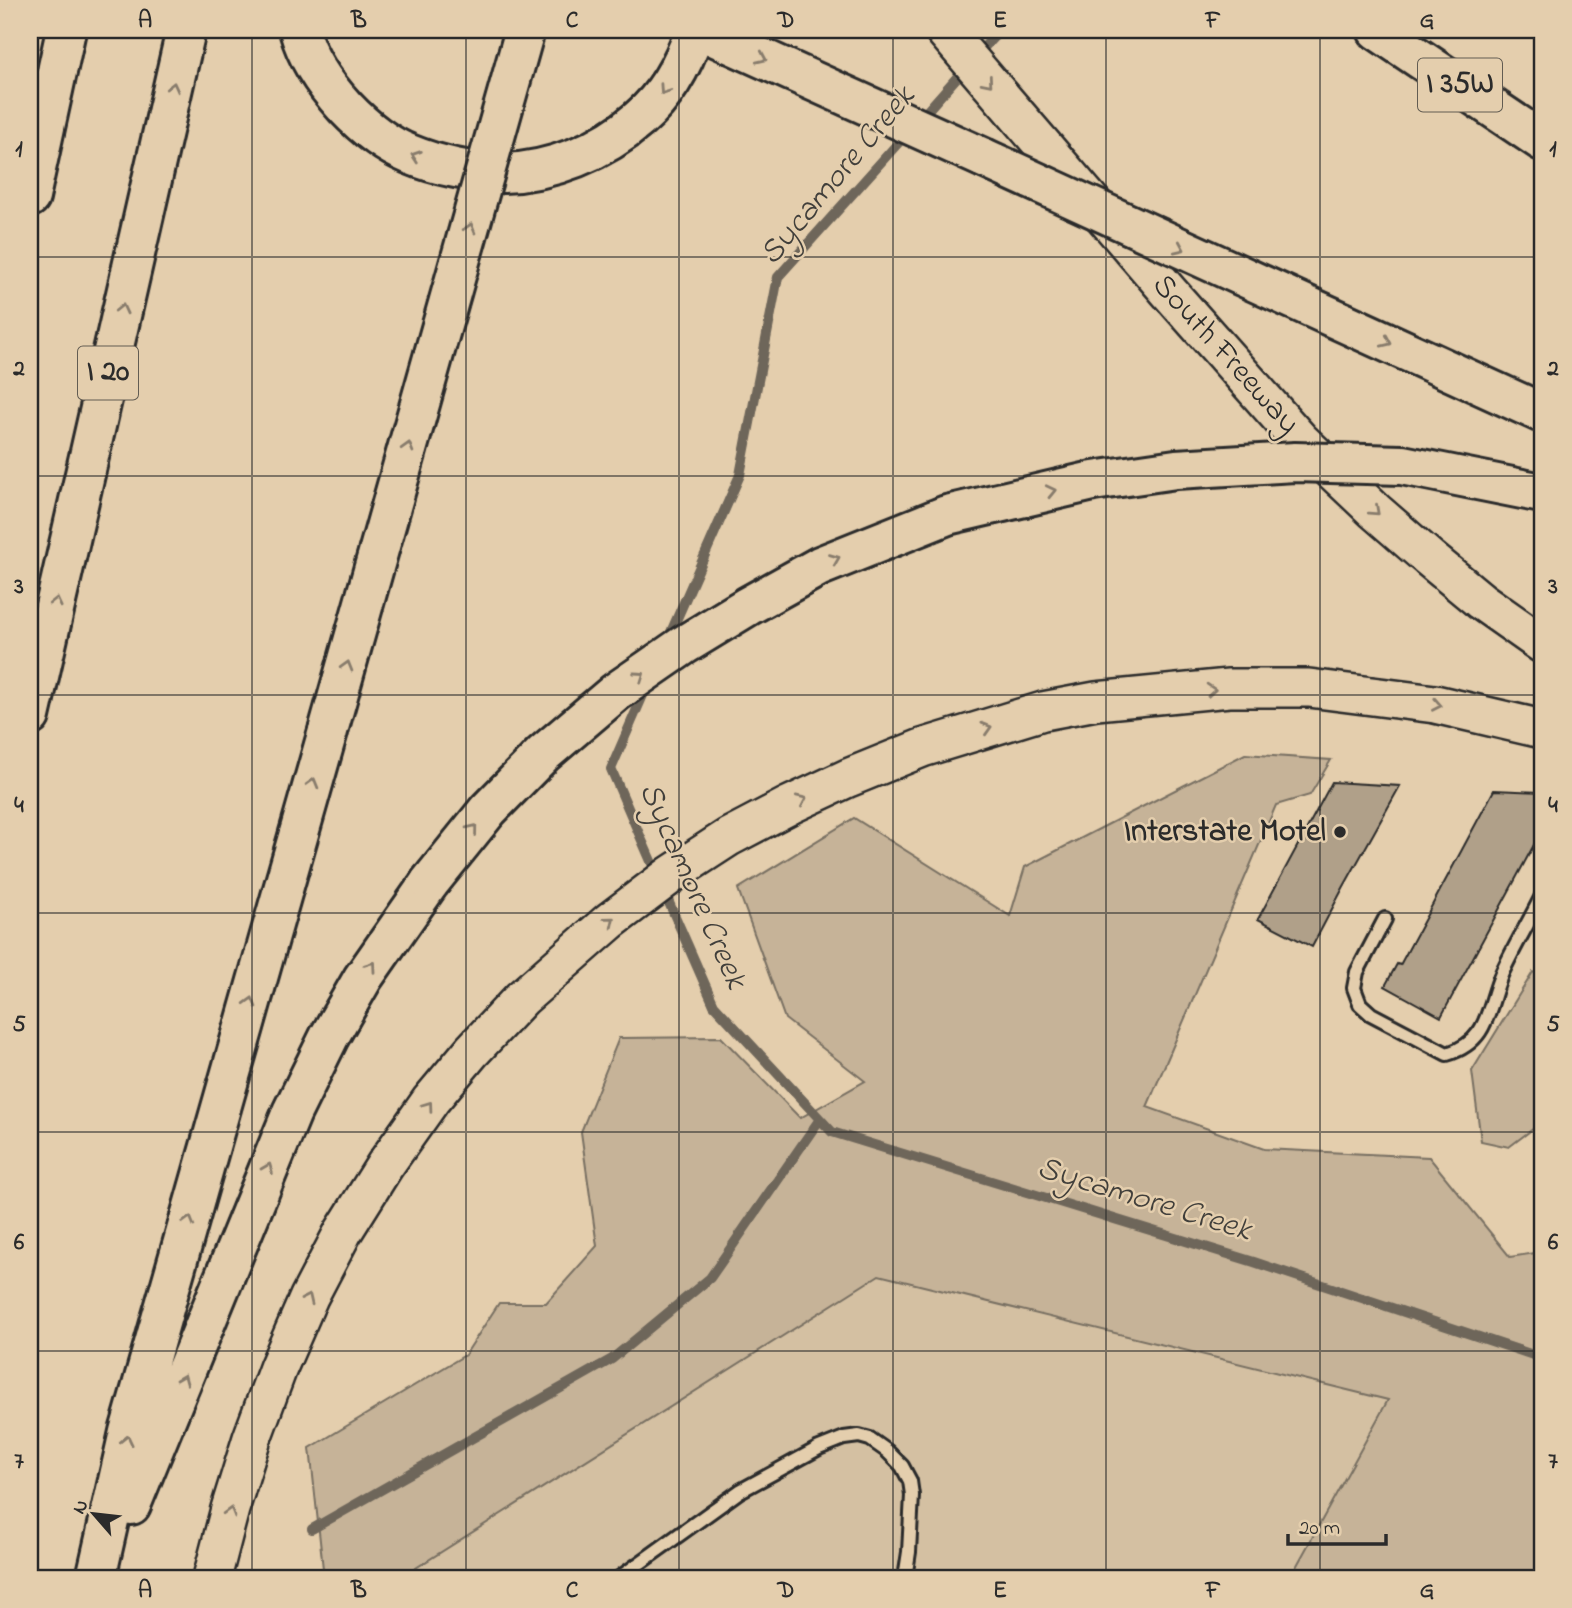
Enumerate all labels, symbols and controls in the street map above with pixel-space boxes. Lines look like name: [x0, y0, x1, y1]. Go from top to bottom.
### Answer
text: A: [138, 5, 152, 38]
text: B: [350, 5, 367, 38]
text: C: [566, 5, 579, 38]
text: D: [777, 5, 794, 38]
text: E: [993, 5, 1007, 38]
text: F: [1205, 5, 1221, 38]
text: G: [1420, 5, 1434, 38]
one-way arrow: [755, 50, 767, 64]
road number: I 35W: [1418, 58, 1502, 111]
one-way arrow: [980, 73, 992, 86]
water label: Sycamore Creek: [748, 75, 929, 276]
one-way arrow: [165, 81, 179, 93]
one-way arrow: [660, 82, 672, 95]
text: 1: [15, 134, 23, 167]
text: 1: [1549, 134, 1557, 167]
one-way arrow: [411, 150, 423, 164]
one-way arrow: [461, 222, 476, 234]
one-way arrow: [1173, 240, 1185, 254]
street label: South Freeway: [1140, 264, 1310, 446]
one-way arrow: [114, 303, 129, 315]
one-way arrow: [1380, 334, 1392, 348]
road number: I 20: [78, 346, 138, 400]
text: 2: [12, 353, 25, 386]
text: 2: [1546, 353, 1559, 386]
one-way arrow: [400, 441, 414, 453]
one-way arrow: [1045, 485, 1057, 499]
one-way arrow: [1367, 502, 1380, 515]
one-way arrow: [829, 554, 841, 568]
text: 3: [13, 571, 24, 604]
text: 3: [1547, 571, 1558, 604]
one-way arrow: [47, 596, 62, 608]
one-way arrow: [338, 660, 353, 672]
one-way arrow: [632, 672, 645, 684]
one-way arrow: [1206, 682, 1217, 697]
one-way arrow: [1431, 696, 1443, 711]
one-way arrow: [981, 721, 993, 736]
water label: Sycamore Creek: [625, 775, 760, 998]
one-way arrow: [305, 778, 320, 790]
text: 4: [14, 790, 24, 823]
text: 4: [1548, 790, 1558, 823]
one-way arrow: [795, 794, 807, 808]
place label: Interstate Motel: [1124, 809, 1326, 856]
one-way arrow: [464, 824, 477, 836]
marker: Interstate Motel: [1332, 824, 1348, 840]
one-way arrow: [603, 916, 615, 929]
one-way arrow: [363, 961, 375, 974]
one-way arrow: [243, 996, 257, 1008]
text: 5: [12, 1009, 26, 1042]
text: 5: [1546, 1009, 1560, 1042]
one-way arrow: [419, 1101, 432, 1114]
water label: Sycamore Creek: [1031, 1145, 1258, 1256]
one-way arrow: [260, 1163, 274, 1175]
one-way arrow: [180, 1215, 195, 1227]
text: 6: [14, 1227, 25, 1260]
text: 6: [1548, 1227, 1559, 1260]
one-way arrow: [300, 1294, 314, 1306]
one-way arrow: [174, 1374, 188, 1386]
one-way arrow: [119, 1434, 133, 1446]
text: 7: [14, 1446, 24, 1479]
text: 7: [1548, 1446, 1558, 1479]
north arrow: [60, 1478, 130, 1548]
text: N: [66, 1495, 96, 1519]
scale bar: [1288, 1503, 1386, 1547]
one-way arrow: [221, 1506, 236, 1518]
text: 20 m: [1299, 1514, 1340, 1544]
text: A: [138, 1575, 152, 1608]
text: B: [350, 1575, 367, 1608]
text: C: [566, 1575, 579, 1608]
text: D: [777, 1575, 794, 1608]
text: E: [993, 1575, 1007, 1608]
text: F: [1205, 1575, 1221, 1608]
text: G: [1420, 1575, 1434, 1608]

